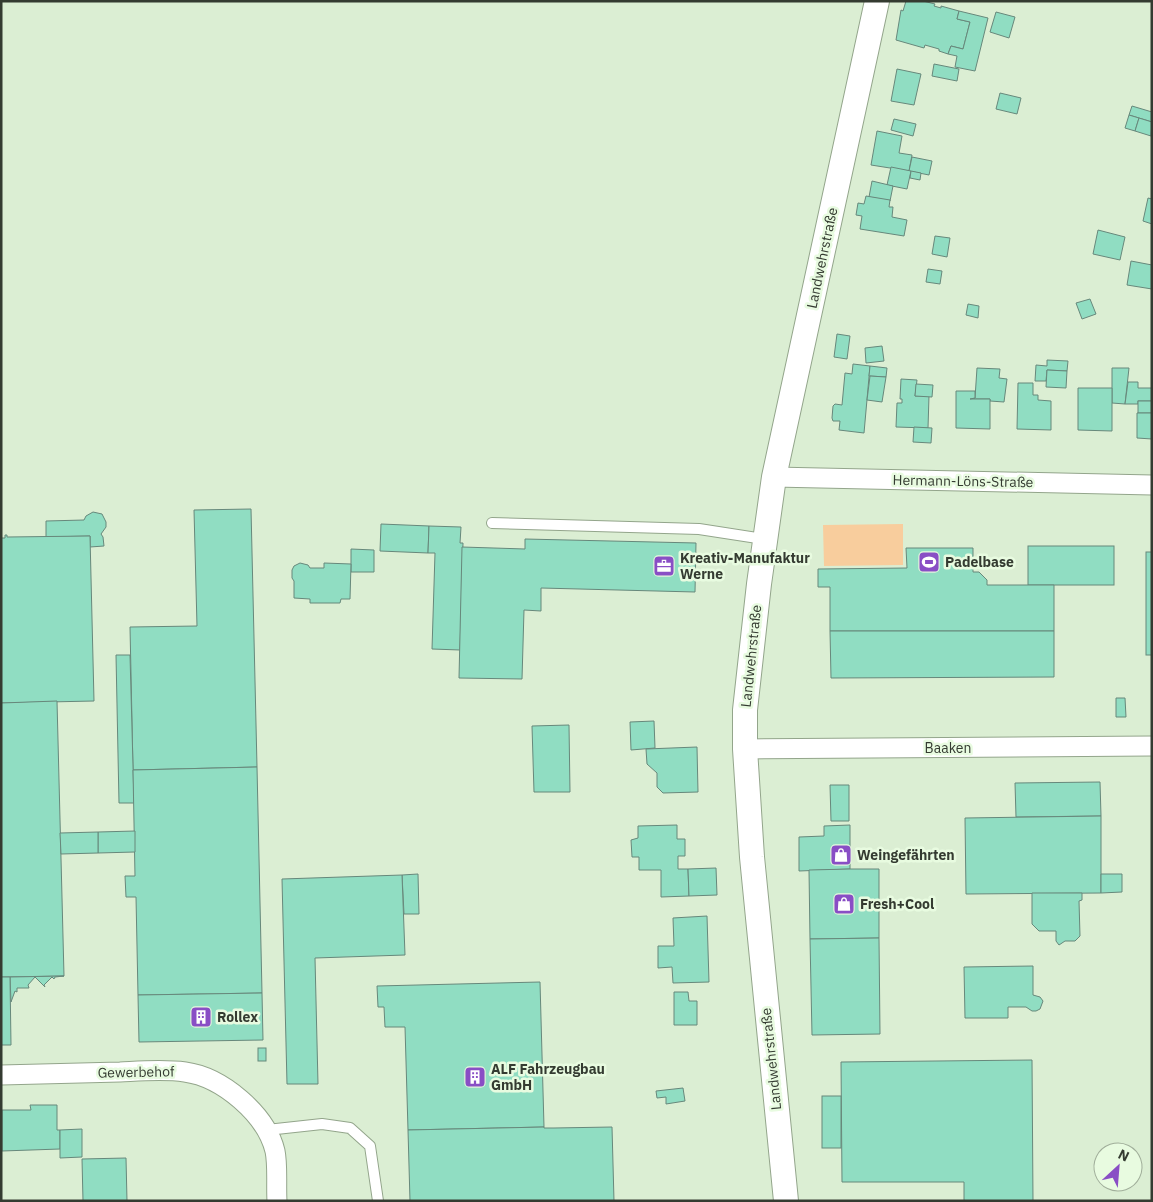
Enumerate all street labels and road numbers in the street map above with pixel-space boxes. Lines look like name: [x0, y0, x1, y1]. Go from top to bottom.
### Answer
street label: Landwehrstraße: [803, 206, 842, 310]
street label: Hermann-Löns-Straße: [892, 471, 1034, 491]
street label: Landwehrstraße: [737, 604, 765, 708]
street label: Baaken: [925, 739, 971, 757]
street label: Landwehrstraße: [757, 1007, 785, 1111]
street label: Gewerbehof: [97, 1062, 175, 1082]

